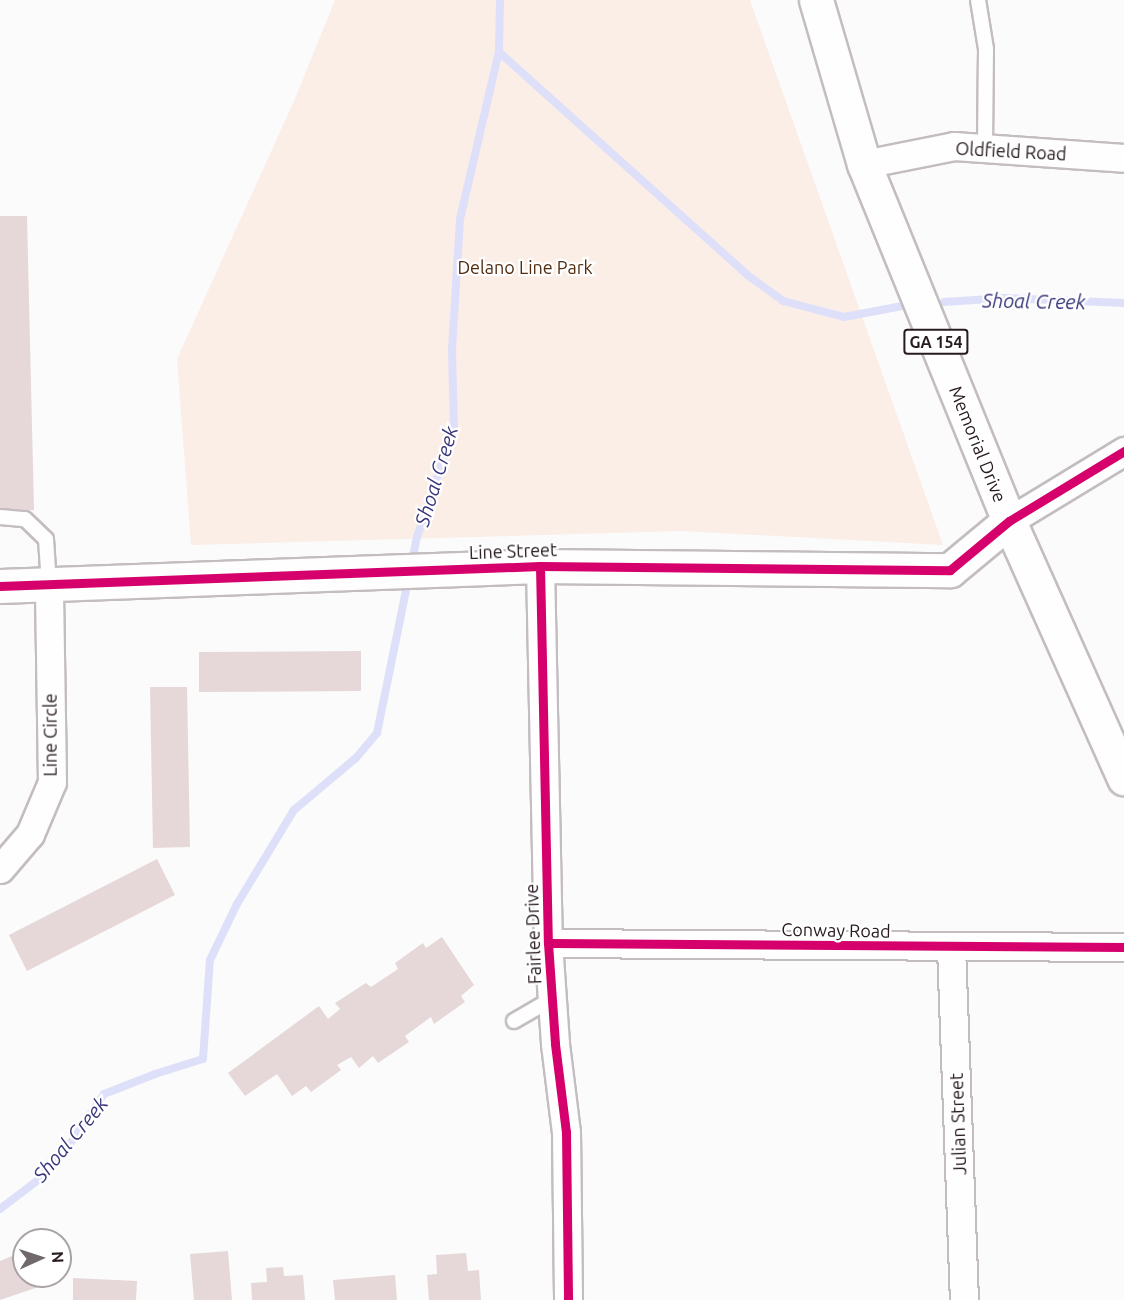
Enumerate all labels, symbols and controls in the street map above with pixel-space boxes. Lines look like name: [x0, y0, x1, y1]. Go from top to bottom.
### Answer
street label: Oldfield Road: [955, 137, 1067, 165]
park label: Delano Line Park: [457, 256, 593, 278]
water label: Shoal Creek: [982, 288, 1086, 314]
road number: GA 154: [903, 329, 969, 355]
street label: Memorial Drive: [945, 383, 1011, 505]
water label: Shoal Creek: [409, 423, 463, 529]
street label: Line Street: [469, 539, 557, 563]
street label: Line Circle: [39, 693, 61, 777]
street label: Fairlee Drive: [520, 883, 546, 985]
street label: Conway Road: [781, 918, 891, 942]
street label: Julian Street: [945, 1073, 971, 1175]
water label: Shoal Creek: [27, 1092, 113, 1186]
north arrow: [12, 1228, 72, 1288]
text: N: [49, 1251, 67, 1264]

